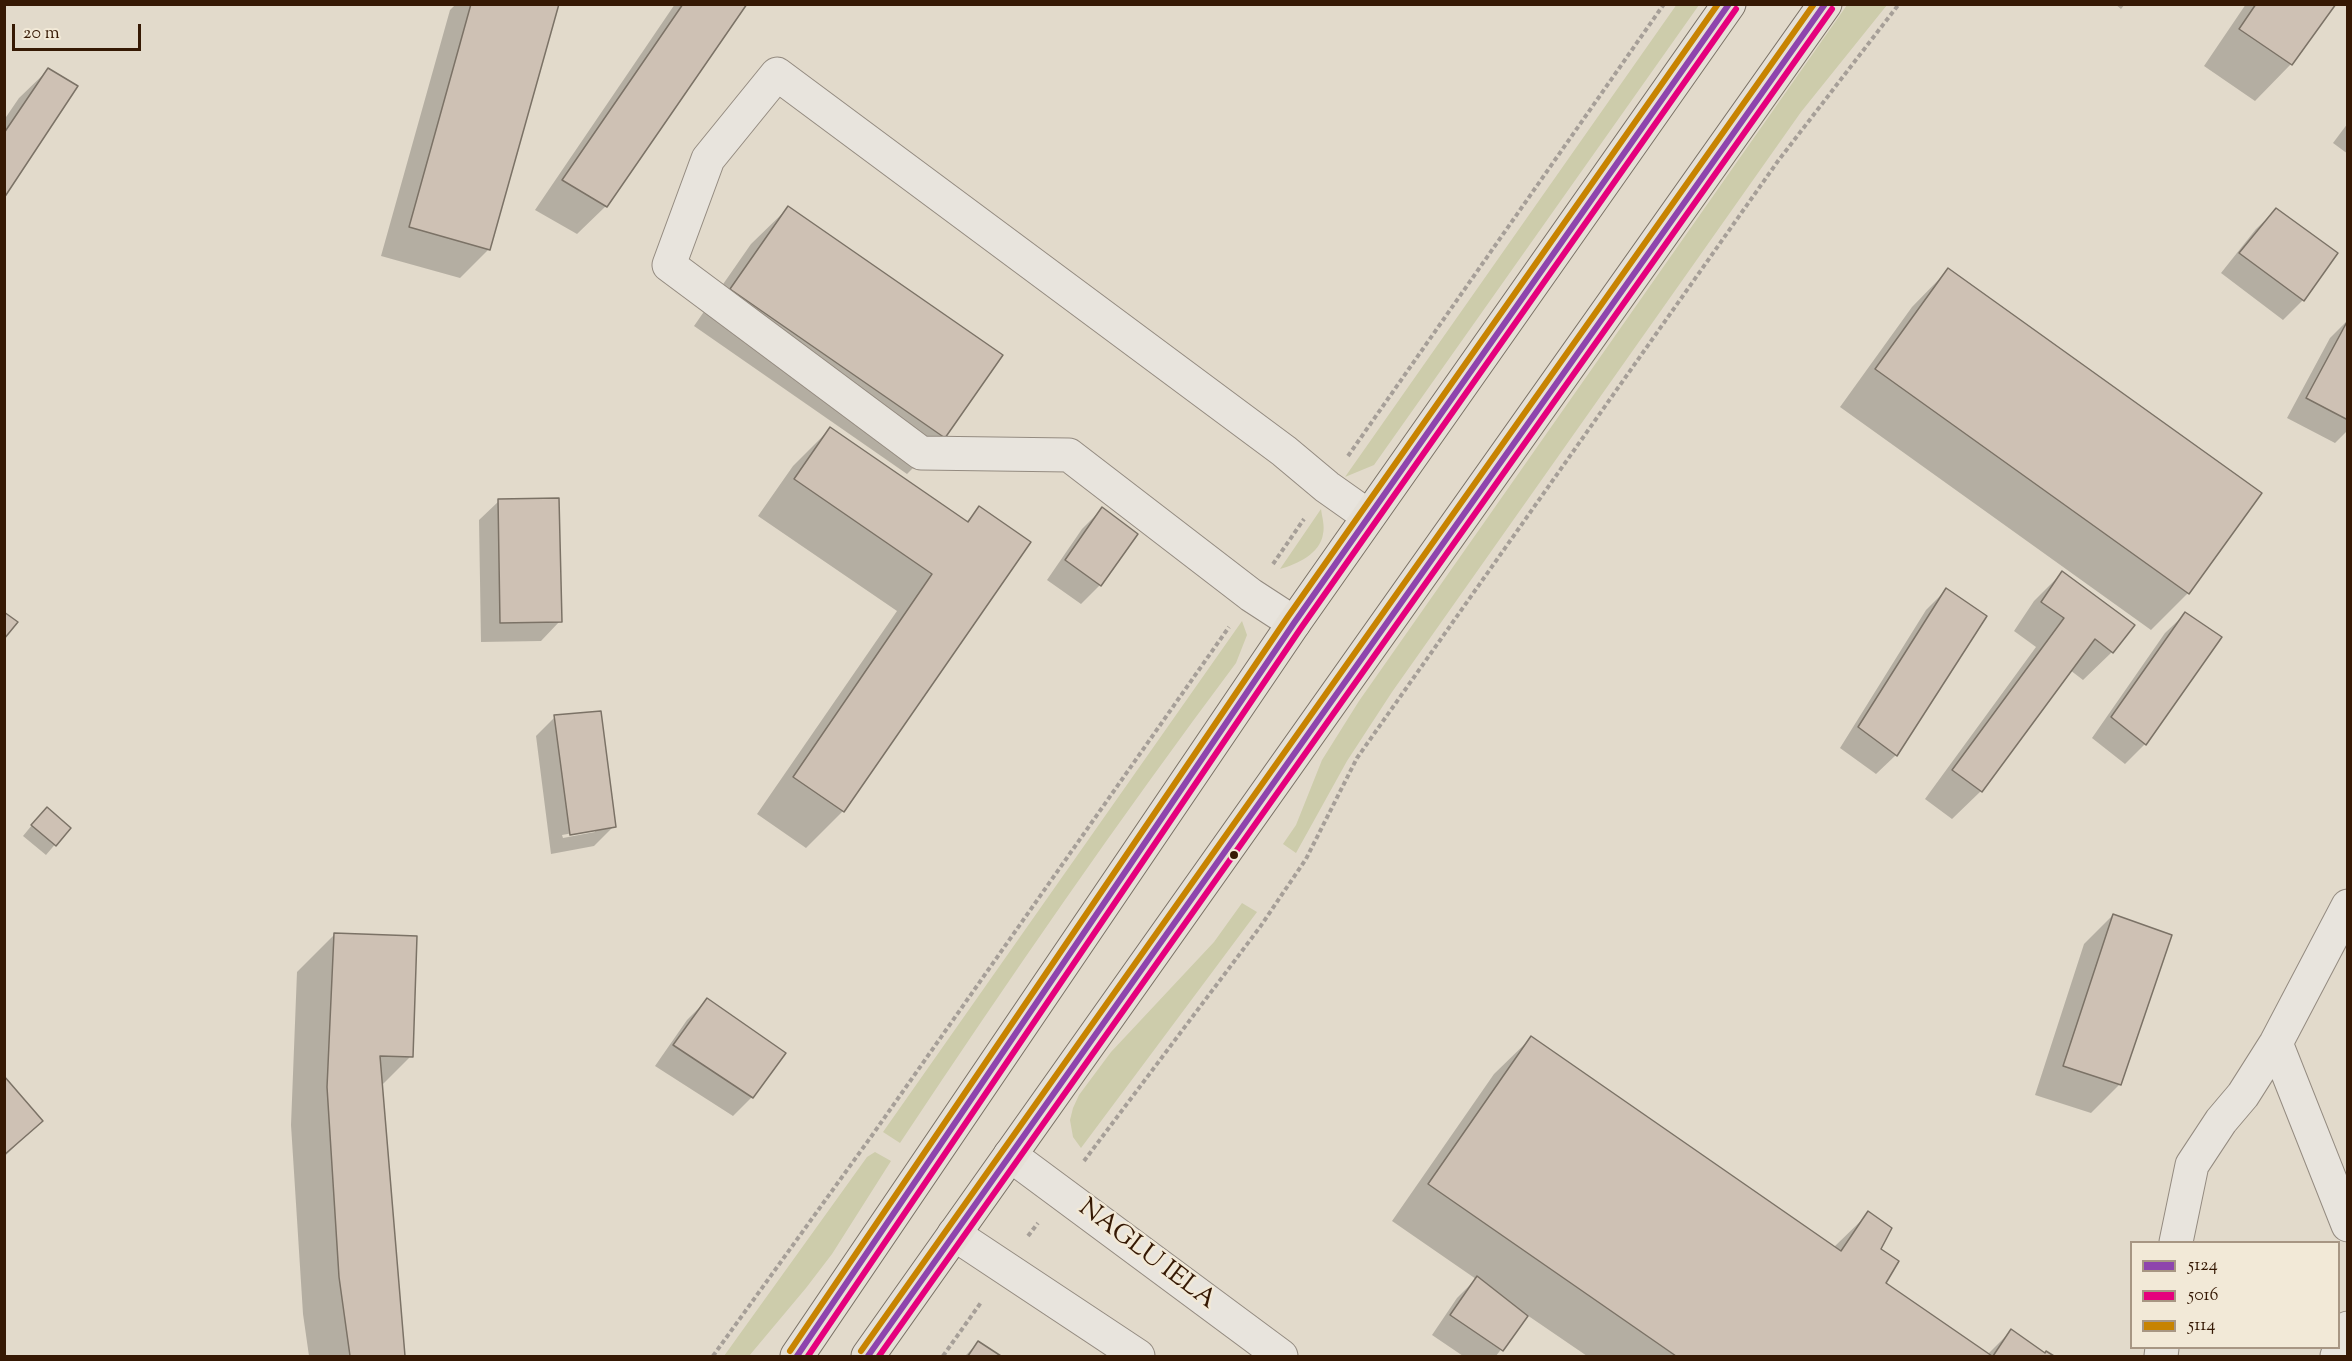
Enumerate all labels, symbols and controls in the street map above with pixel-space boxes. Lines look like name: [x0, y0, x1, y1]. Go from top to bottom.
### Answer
scale bar: [15, 12, 144, 50]
text: 20 m: [23, 21, 60, 47]
unlabelled marker: [1228, 849, 1240, 861]
street label: NAGLU IELA: [1071, 1194, 1221, 1318]
legend: [2130, 1241, 2340, 1349]
text: 5124: [2188, 1253, 2218, 1279]
text: 5016: [2188, 1283, 2219, 1309]
text: 5114: [2188, 1313, 2215, 1339]

